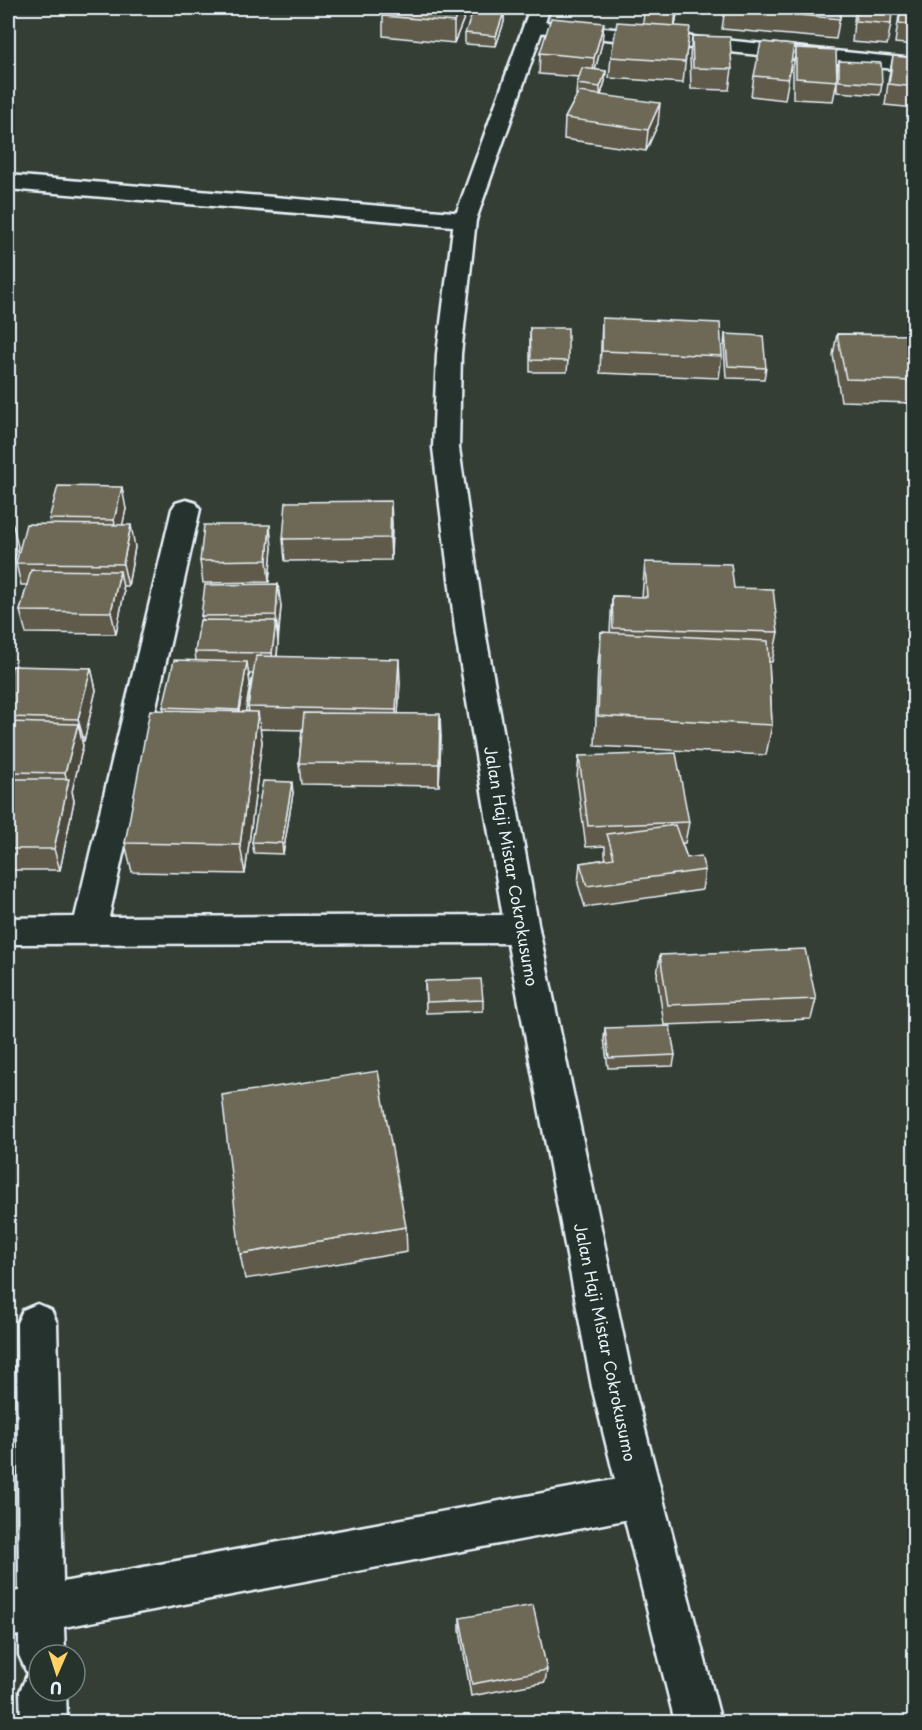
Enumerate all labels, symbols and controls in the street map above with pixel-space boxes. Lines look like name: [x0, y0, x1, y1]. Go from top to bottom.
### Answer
street label: Jalan Haji Mistar Cokrokusumo: [479, 744, 545, 988]
street label: Jalan Haji Mistar Cokrokusumo: [569, 1220, 643, 1464]
north arrow: [27, 1643, 87, 1703]
text: U: [49, 1677, 63, 1701]

